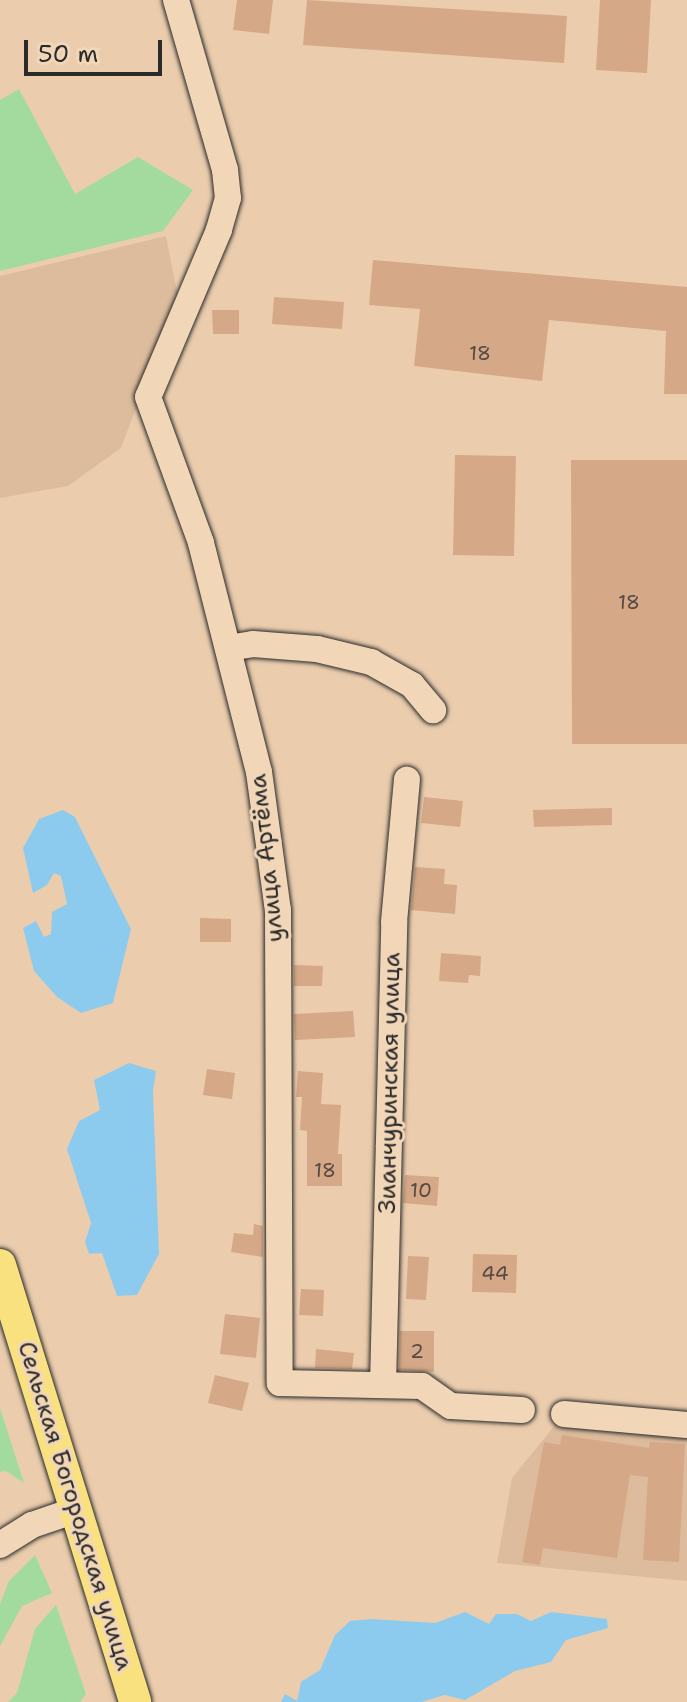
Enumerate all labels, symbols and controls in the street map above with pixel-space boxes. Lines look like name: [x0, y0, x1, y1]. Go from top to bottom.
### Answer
scale bar: [28, 24, 166, 74]
text: 50 m: [38, 38, 98, 70]
house number: 18: [469, 341, 491, 365]
house number: 18: [618, 590, 640, 614]
street label: улица Артёма: [244, 772, 290, 944]
street label: Зианчуринская улица: [373, 952, 407, 1214]
house number: 18: [314, 1158, 336, 1182]
house number: 10: [410, 1178, 432, 1202]
house number: 44: [481, 1261, 509, 1285]
street label: Сельская Богородская улица: [11, 1338, 139, 1674]
house number: 2: [410, 1339, 424, 1363]

